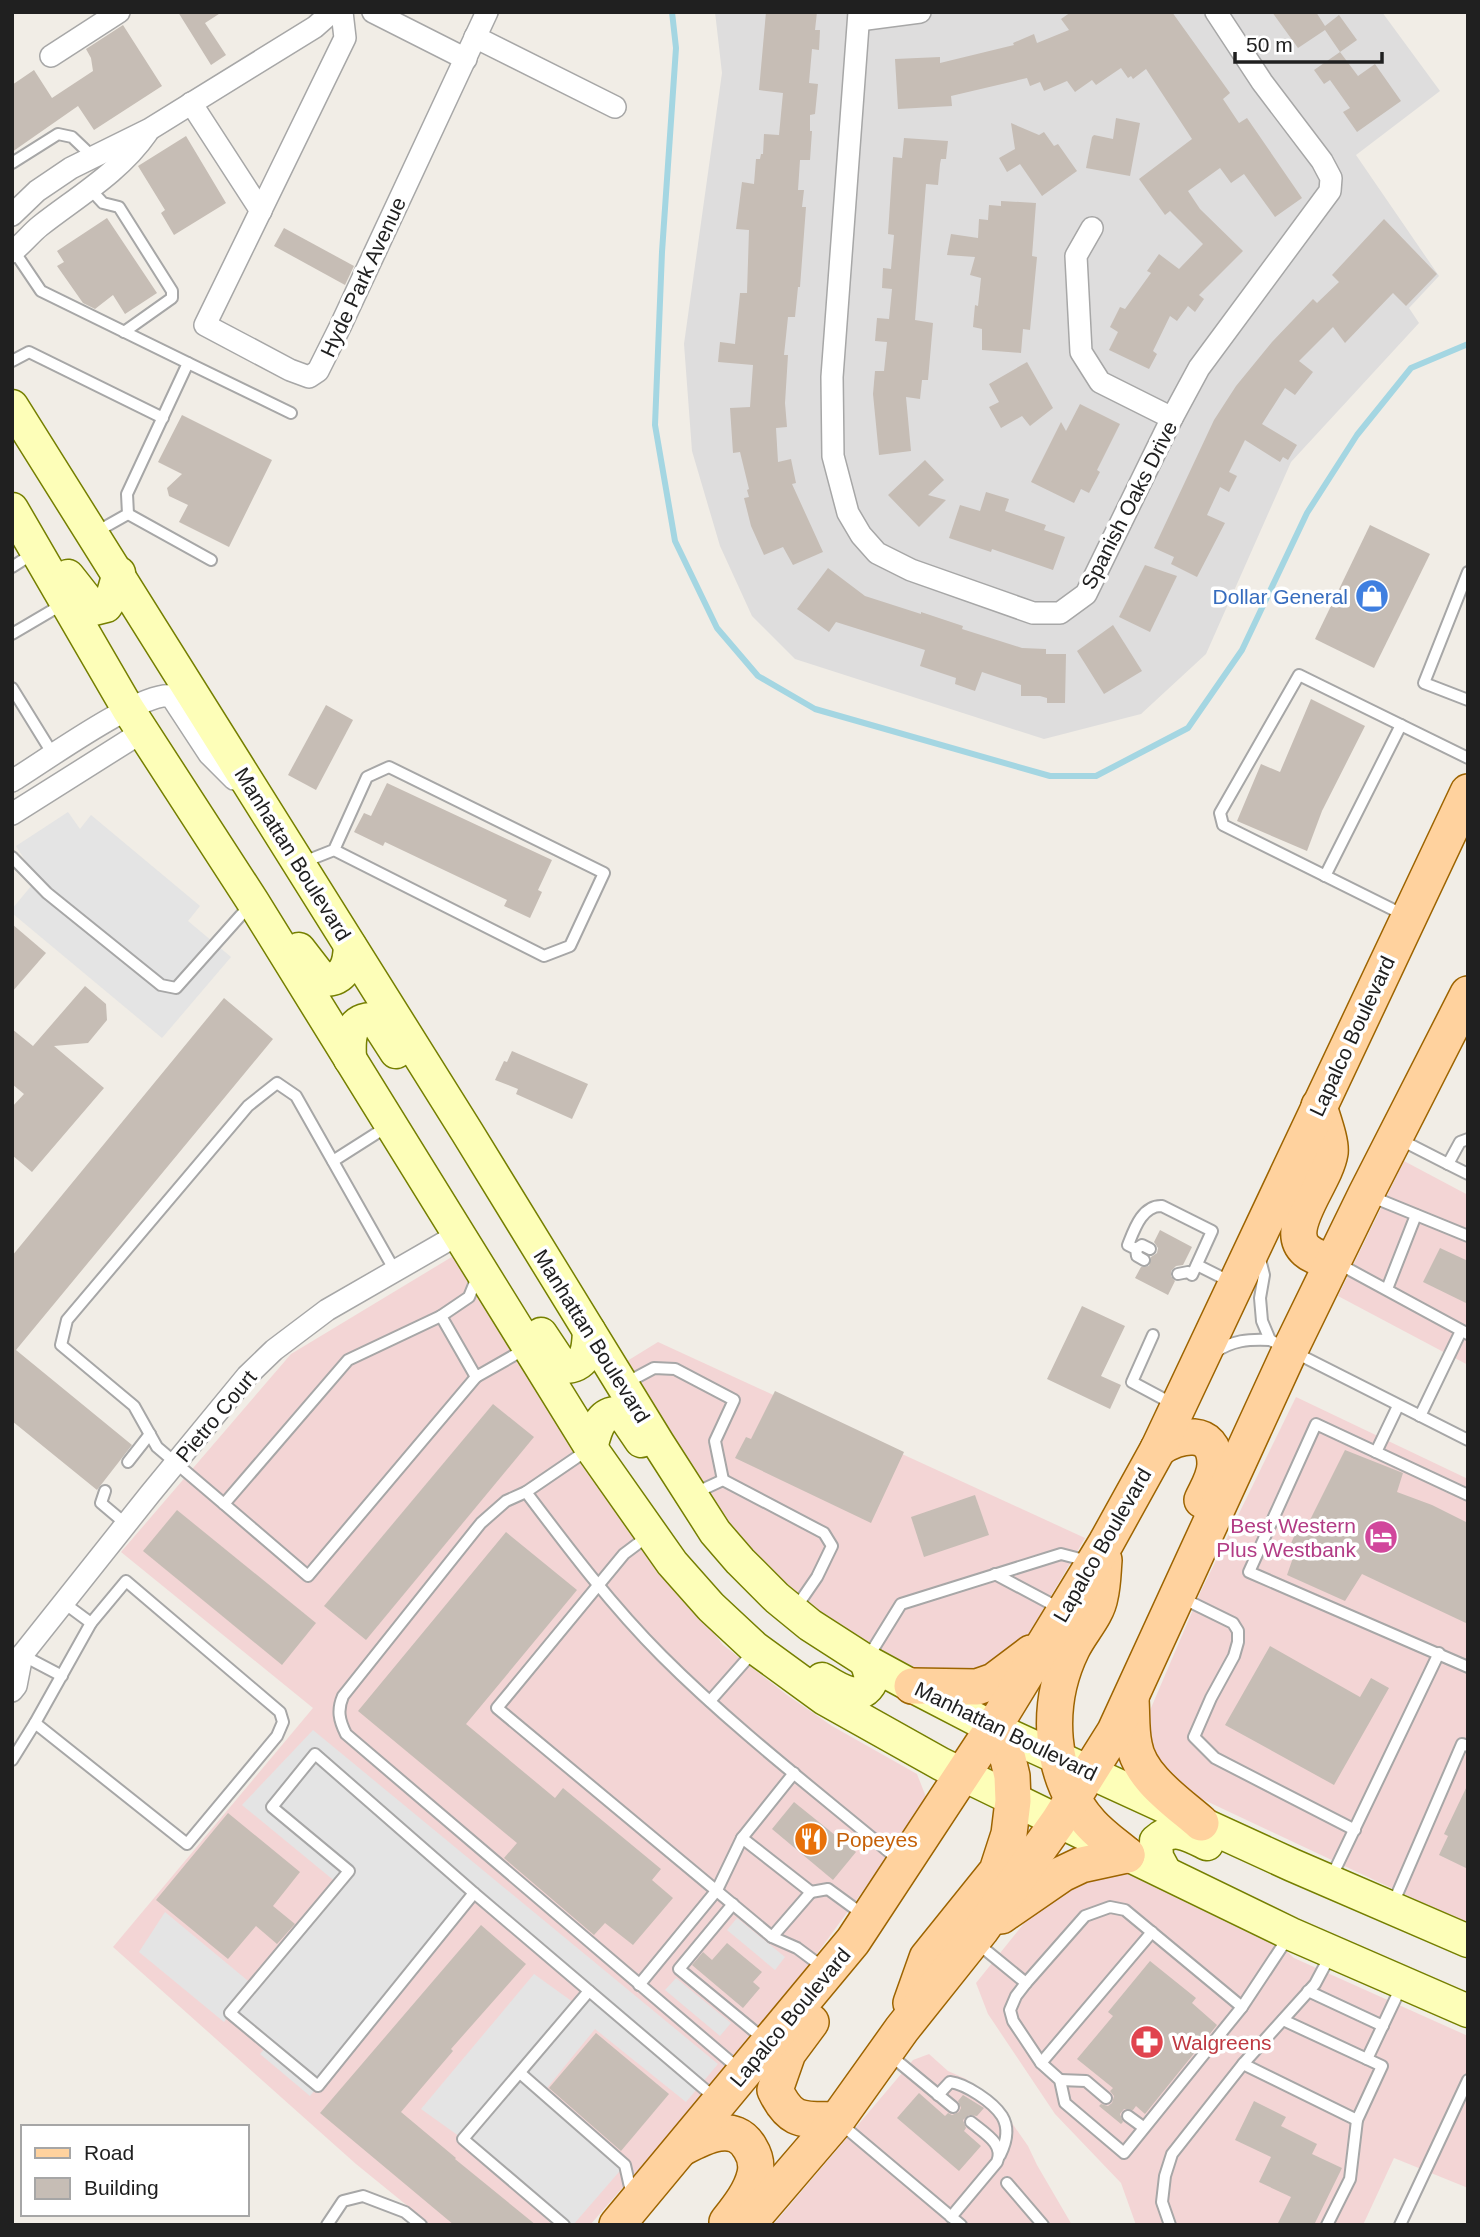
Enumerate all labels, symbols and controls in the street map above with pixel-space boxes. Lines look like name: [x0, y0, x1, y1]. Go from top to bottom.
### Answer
scale bar: [1235, 21, 1382, 65]
text: 50 m: [1246, 33, 1293, 56]
street label: Hyde Park Avenue: [316, 193, 410, 361]
street label: Spanish Oaks Drive: [1077, 417, 1181, 593]
shop icon: Dollar General: [1353, 577, 1391, 615]
place label: Dollar General: [1213, 585, 1348, 608]
street label: Manhattan Boulevard: [230, 763, 356, 945]
street label: Lapalco Boulevard: [1305, 952, 1399, 1120]
street label: Manhattan Boulevard: [529, 1245, 655, 1427]
street label: Pietro Court: [171, 1366, 261, 1466]
street label: Lapalco Boulevard: [1049, 1464, 1155, 1626]
place label: Best Western Plus Westbank: [1216, 1514, 1356, 1561]
hotel icon: Best Western Plus Westbank: [1362, 1518, 1400, 1556]
street label: Manhattan Boulevard: [911, 1677, 1101, 1785]
restaurant icon: Popeyes: [792, 1820, 830, 1858]
place label: Popeyes: [836, 1828, 918, 1851]
street label: Lapalco Boulevard: [725, 1943, 855, 2091]
pharmacy icon: Walgreens: [1128, 2023, 1166, 2061]
place label: Walgreens: [1172, 2031, 1272, 2054]
legend: [21, 2125, 248, 2216]
text: Road: [84, 2141, 134, 2164]
text: Building: [84, 2176, 159, 2199]

